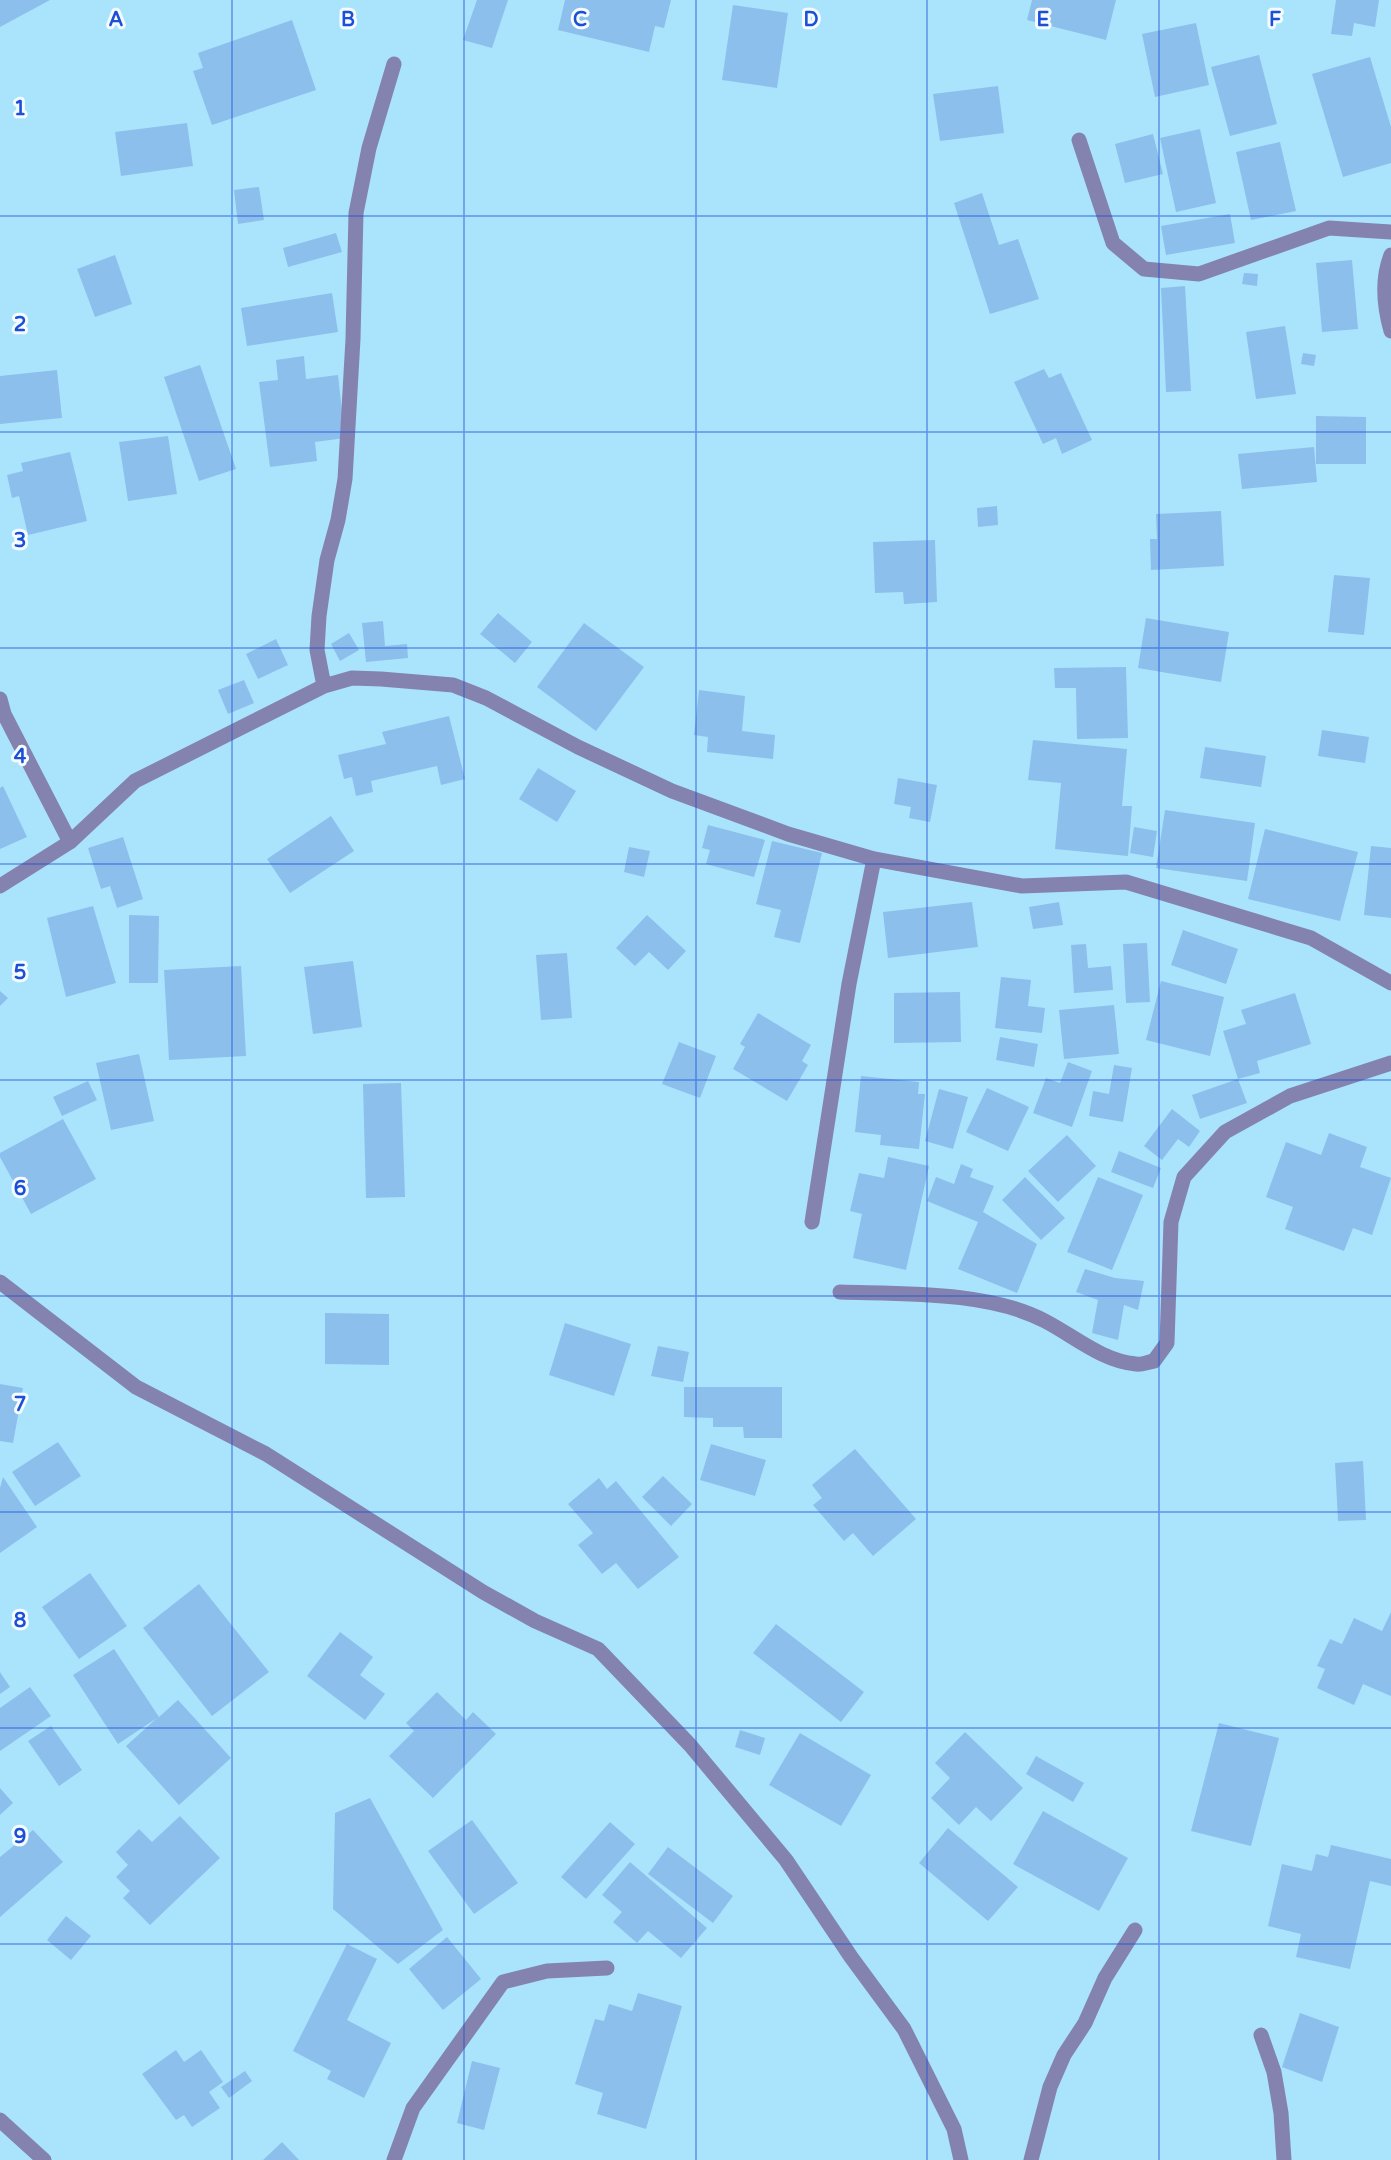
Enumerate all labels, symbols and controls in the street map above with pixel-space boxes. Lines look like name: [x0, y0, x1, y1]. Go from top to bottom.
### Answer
text: A: [109, 8, 124, 32]
text: B: [341, 8, 355, 32]
text: C: [573, 8, 587, 32]
text: D: [803, 8, 819, 32]
text: E: [1037, 8, 1050, 32]
text: F: [1269, 8, 1281, 32]
text: 1: [14, 97, 26, 121]
text: 2: [14, 313, 26, 337]
text: 3: [14, 529, 26, 553]
text: 4: [14, 745, 27, 769]
text: 5: [14, 961, 26, 985]
text: 6: [14, 1177, 26, 1201]
text: 7: [14, 1393, 26, 1417]
text: 8: [14, 1609, 26, 1633]
text: 9: [14, 1825, 26, 1849]

